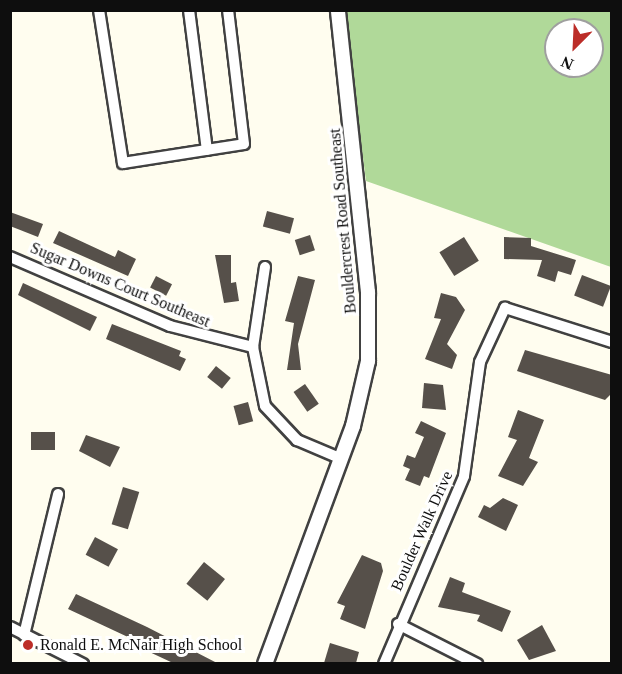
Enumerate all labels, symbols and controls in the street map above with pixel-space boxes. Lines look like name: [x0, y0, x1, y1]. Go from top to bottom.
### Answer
north arrow: [544, 18, 604, 78]
text: N: [559, 53, 576, 73]
street label: Bouldercrest Road Southeast: [325, 128, 361, 314]
street label: Sugar Downs Court Southeast: [27, 238, 213, 332]
street label: Boulder Walk Drive: [387, 468, 457, 594]
place label: Ronald E. McNair High School: [40, 635, 242, 655]
marker: Ronald E. McNair High School: [21, 638, 35, 652]

